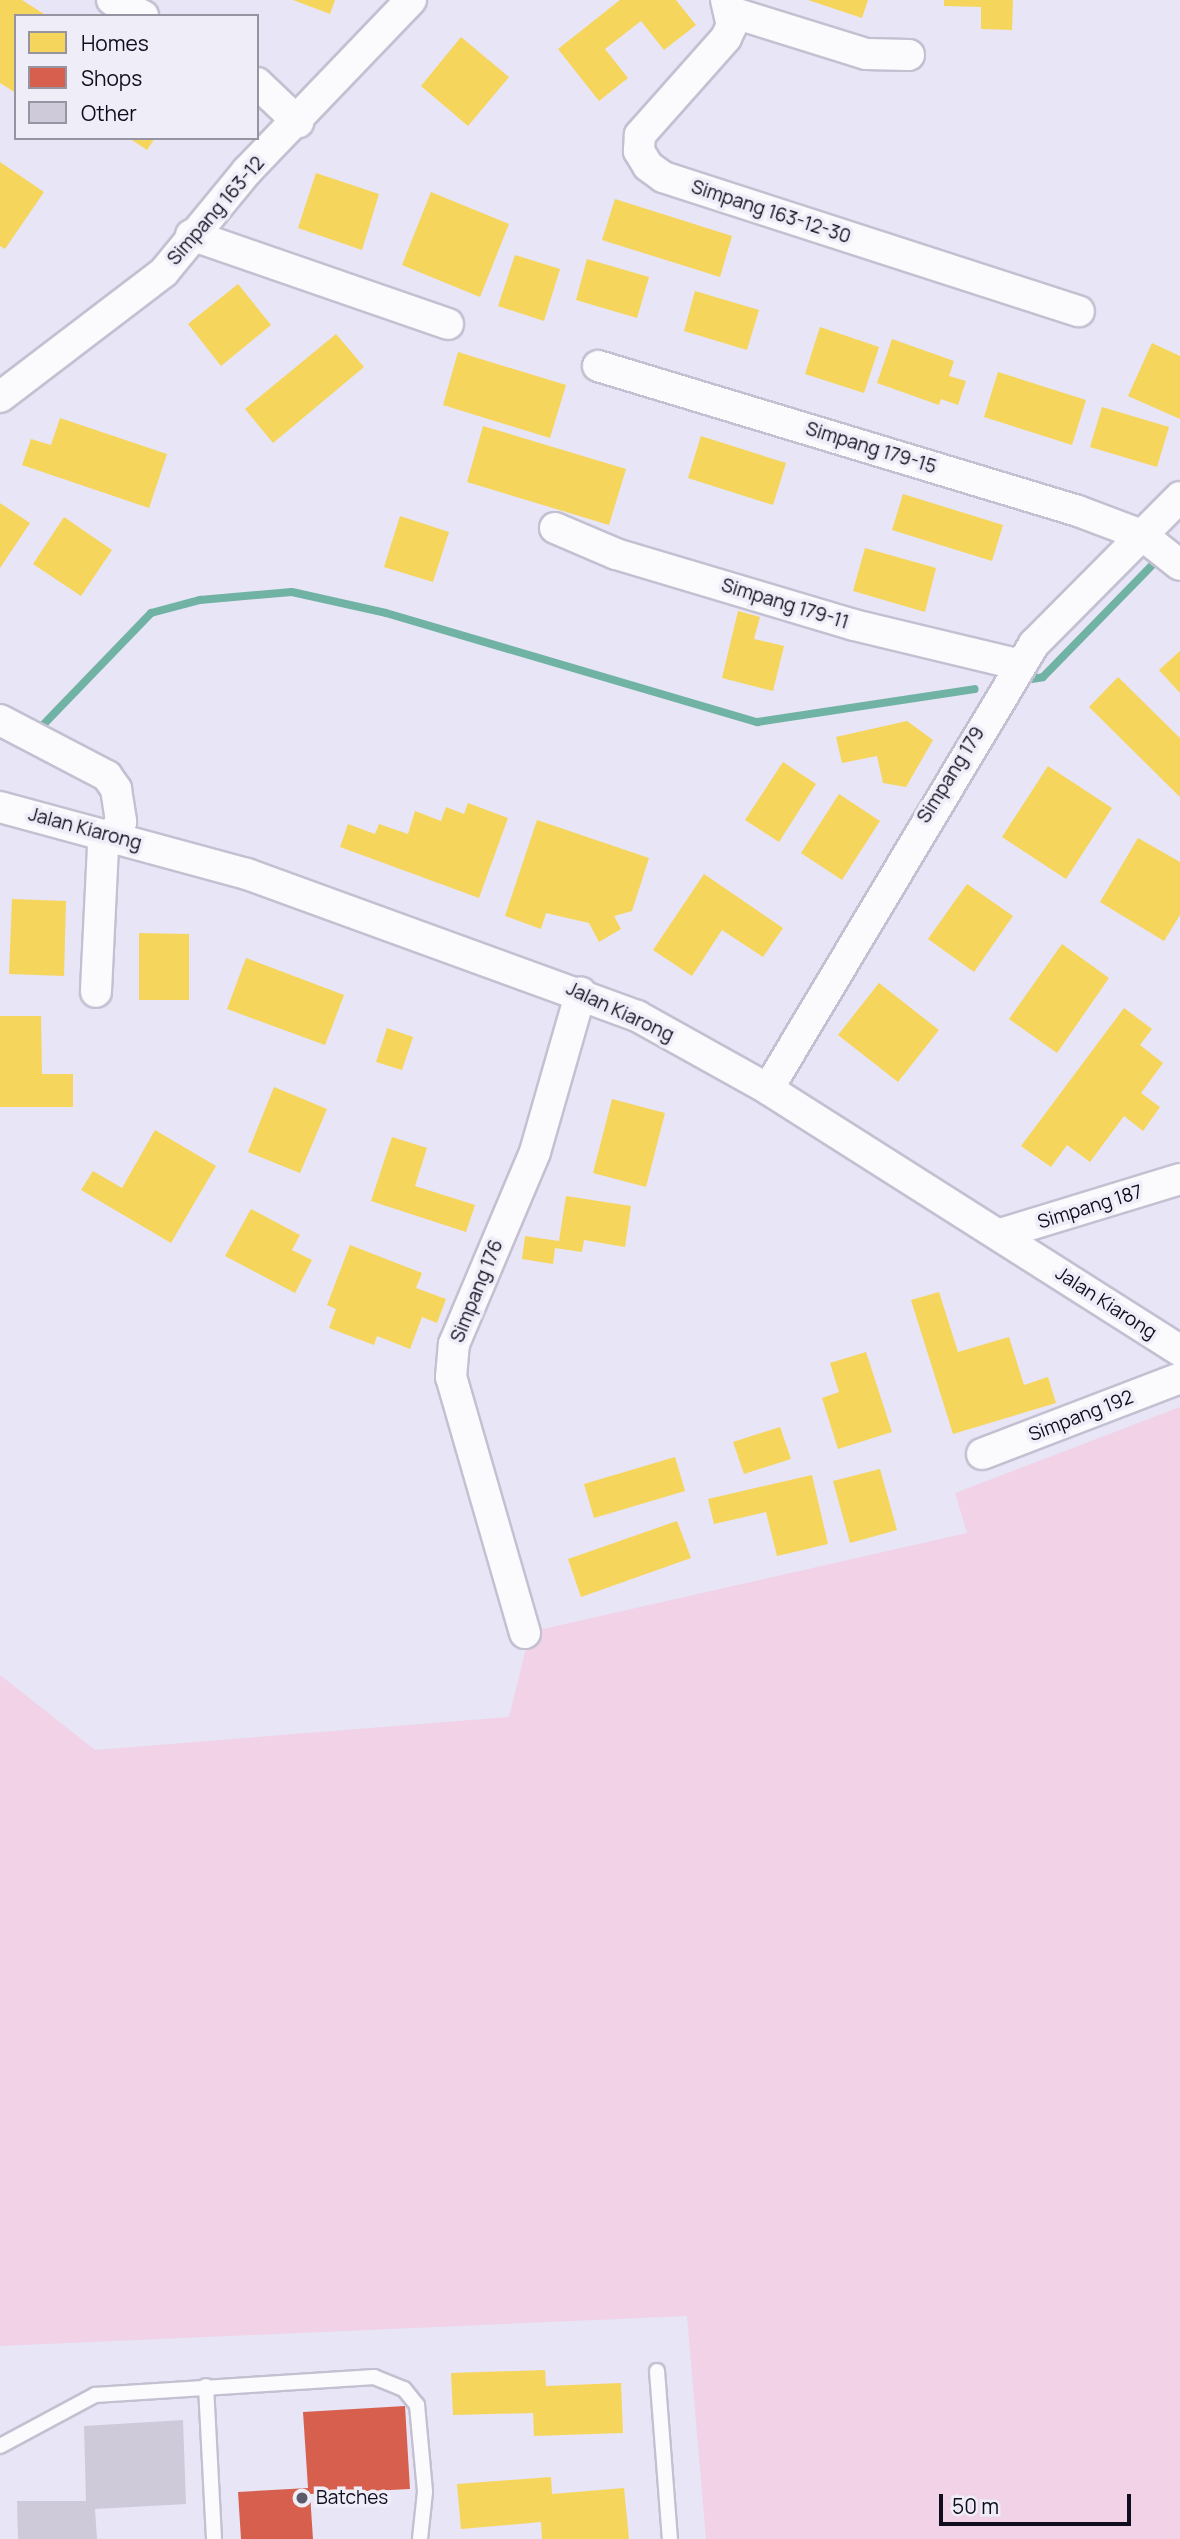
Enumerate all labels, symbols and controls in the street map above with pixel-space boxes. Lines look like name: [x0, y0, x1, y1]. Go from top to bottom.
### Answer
legend: [14, 14, 259, 140]
text: Homes: [81, 29, 149, 57]
text: Shops: [81, 64, 142, 92]
text: Other: [81, 99, 137, 127]
street label: Simpang 163-12: [163, 152, 269, 270]
street label: Simpang 163-12-30: [688, 175, 854, 249]
street label: Simpang 179-15: [803, 417, 939, 479]
street label: Simpang 179-11: [719, 574, 851, 634]
street label: Simpang 179: [912, 723, 990, 827]
street label: Jalan Kiarong: [26, 803, 144, 855]
street label: Jalan Kiarong: [563, 977, 677, 1047]
street label: Simpang 187: [1035, 1180, 1145, 1234]
street label: Simpang 176: [446, 1236, 508, 1346]
street label: Jalan Kiarong: [1051, 1262, 1161, 1344]
street label: Simpang 192: [1025, 1386, 1137, 1446]
scale bar: [942, 2480, 1134, 2524]
place label: Batches: [316, 2487, 388, 2509]
marker: Batches: [294, 2490, 310, 2506]
text: 50 m: [952, 2492, 999, 2520]

